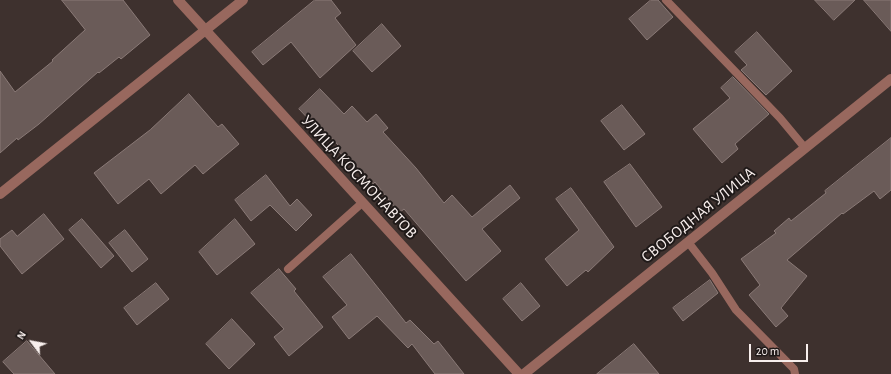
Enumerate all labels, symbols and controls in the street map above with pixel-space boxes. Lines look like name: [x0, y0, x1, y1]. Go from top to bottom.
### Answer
street label: УЛИЦА КОСМОНАВТОВ: [297, 111, 421, 243]
street label: СВОБОДНАЯ УЛИЦА: [637, 163, 759, 267]
north arrow: [12, 322, 52, 362]
text: N: [15, 329, 28, 342]
scale bar: [751, 336, 810, 362]
text: 20 m: [756, 345, 779, 357]

